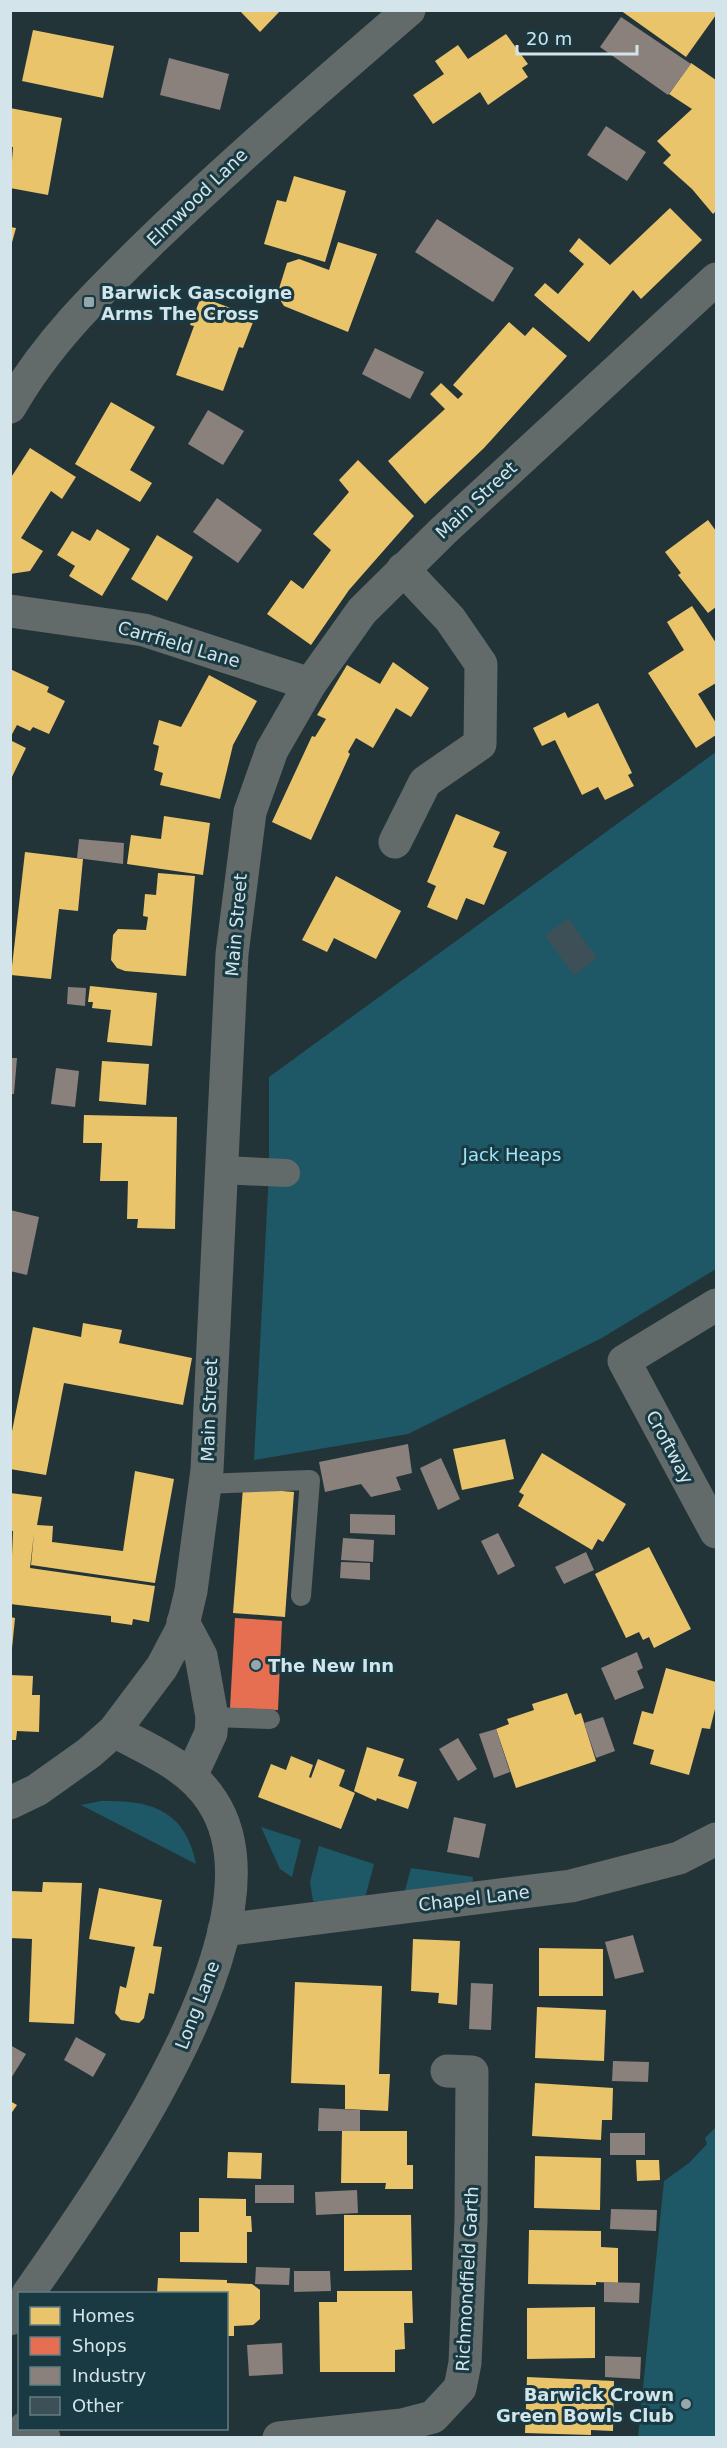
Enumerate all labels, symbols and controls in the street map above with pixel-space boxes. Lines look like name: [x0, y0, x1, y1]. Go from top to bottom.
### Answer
scale bar: [517, 18, 637, 56]
text: 20 m: [526, 28, 572, 49]
street label: Elmwood Lane: [142, 144, 252, 250]
place label: Barwick Gascoigne Arms The Cross: [101, 282, 292, 324]
marker: Barwick Gascoigne Arms The Cross: [82, 295, 96, 309]
street label: Main Street: [431, 457, 521, 543]
street label: Carrfield Lane: [115, 617, 243, 671]
street label: Main Street: [221, 873, 251, 977]
park label: Jack Heaps: [462, 1144, 561, 1165]
street label: Main Street: [197, 1358, 221, 1462]
street label: Croftway: [642, 1407, 698, 1488]
place label: The New Inn: [268, 1655, 394, 1676]
marker: The New Inn: [249, 1658, 263, 1672]
street label: Chapel Lane: [417, 1881, 531, 1915]
street label: Long Lane: [171, 1958, 223, 2052]
street label: Richmondfield Garth: [452, 2186, 482, 2372]
legend: [18, 2292, 228, 2430]
text: Homes: [72, 2305, 135, 2326]
text: Shops: [72, 2335, 127, 2356]
text: Industry: [72, 2365, 146, 2386]
place label: Barwick Crown Green Bowls Club: [496, 2384, 674, 2426]
text: Other: [72, 2395, 124, 2416]
marker: Barwick Crown Green Bowls Club: [679, 2397, 693, 2411]

